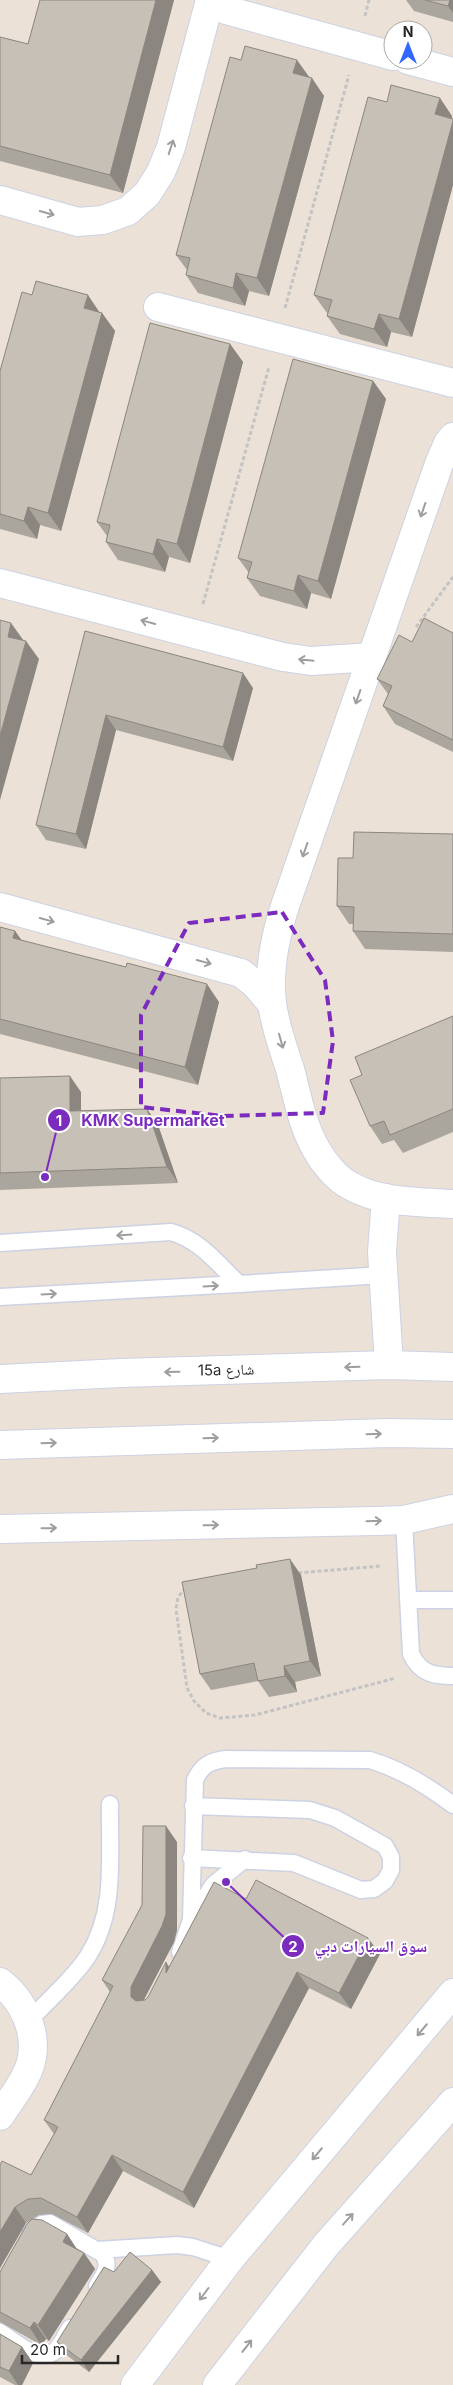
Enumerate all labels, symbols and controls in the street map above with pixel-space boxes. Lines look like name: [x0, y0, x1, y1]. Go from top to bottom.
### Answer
north arrow: [383, 20, 433, 70]
text: N: [403, 23, 413, 40]
one-way arrow: [166, 139, 176, 155]
one-way arrow: [39, 209, 55, 218]
one-way arrow: [418, 502, 427, 517]
one-way arrow: [141, 616, 157, 626]
one-way arrow: [298, 655, 314, 665]
one-way arrow: [353, 688, 362, 704]
one-way arrow: [299, 842, 309, 858]
one-way arrow: [39, 916, 55, 925]
one-way arrow: [196, 958, 212, 968]
one-way arrow: [277, 1033, 287, 1049]
callout: KMK Supermarket: [46, 1105, 234, 1136]
text: KMK Supermarket: [81, 1110, 225, 1130]
text: 1: [56, 1111, 62, 1130]
one-way arrow: [116, 1230, 132, 1239]
one-way arrow: [203, 1281, 219, 1290]
one-way arrow: [40, 1290, 56, 1299]
street label: 15a شارع: [198, 1360, 254, 1380]
one-way arrow: [344, 1362, 360, 1371]
one-way arrow: [164, 1367, 180, 1376]
one-way arrow: [365, 1429, 381, 1438]
one-way arrow: [203, 1434, 219, 1443]
one-way arrow: [40, 1438, 56, 1448]
one-way arrow: [365, 1516, 381, 1526]
one-way arrow: [203, 1520, 219, 1529]
one-way arrow: [40, 1523, 56, 1533]
callout: سوق السيارات دبي: [280, 1931, 438, 1962]
text: سوق السيارات دبي: [315, 1936, 427, 1959]
text: 2: [288, 1937, 298, 1956]
one-way arrow: [416, 2024, 428, 2037]
one-way arrow: [311, 2148, 323, 2161]
one-way arrow: [343, 2213, 354, 2226]
one-way arrow: [198, 2287, 209, 2300]
scale bar: [22, 2332, 119, 2364]
text: 20 m: [30, 2340, 66, 2359]
one-way arrow: [242, 2340, 253, 2353]

